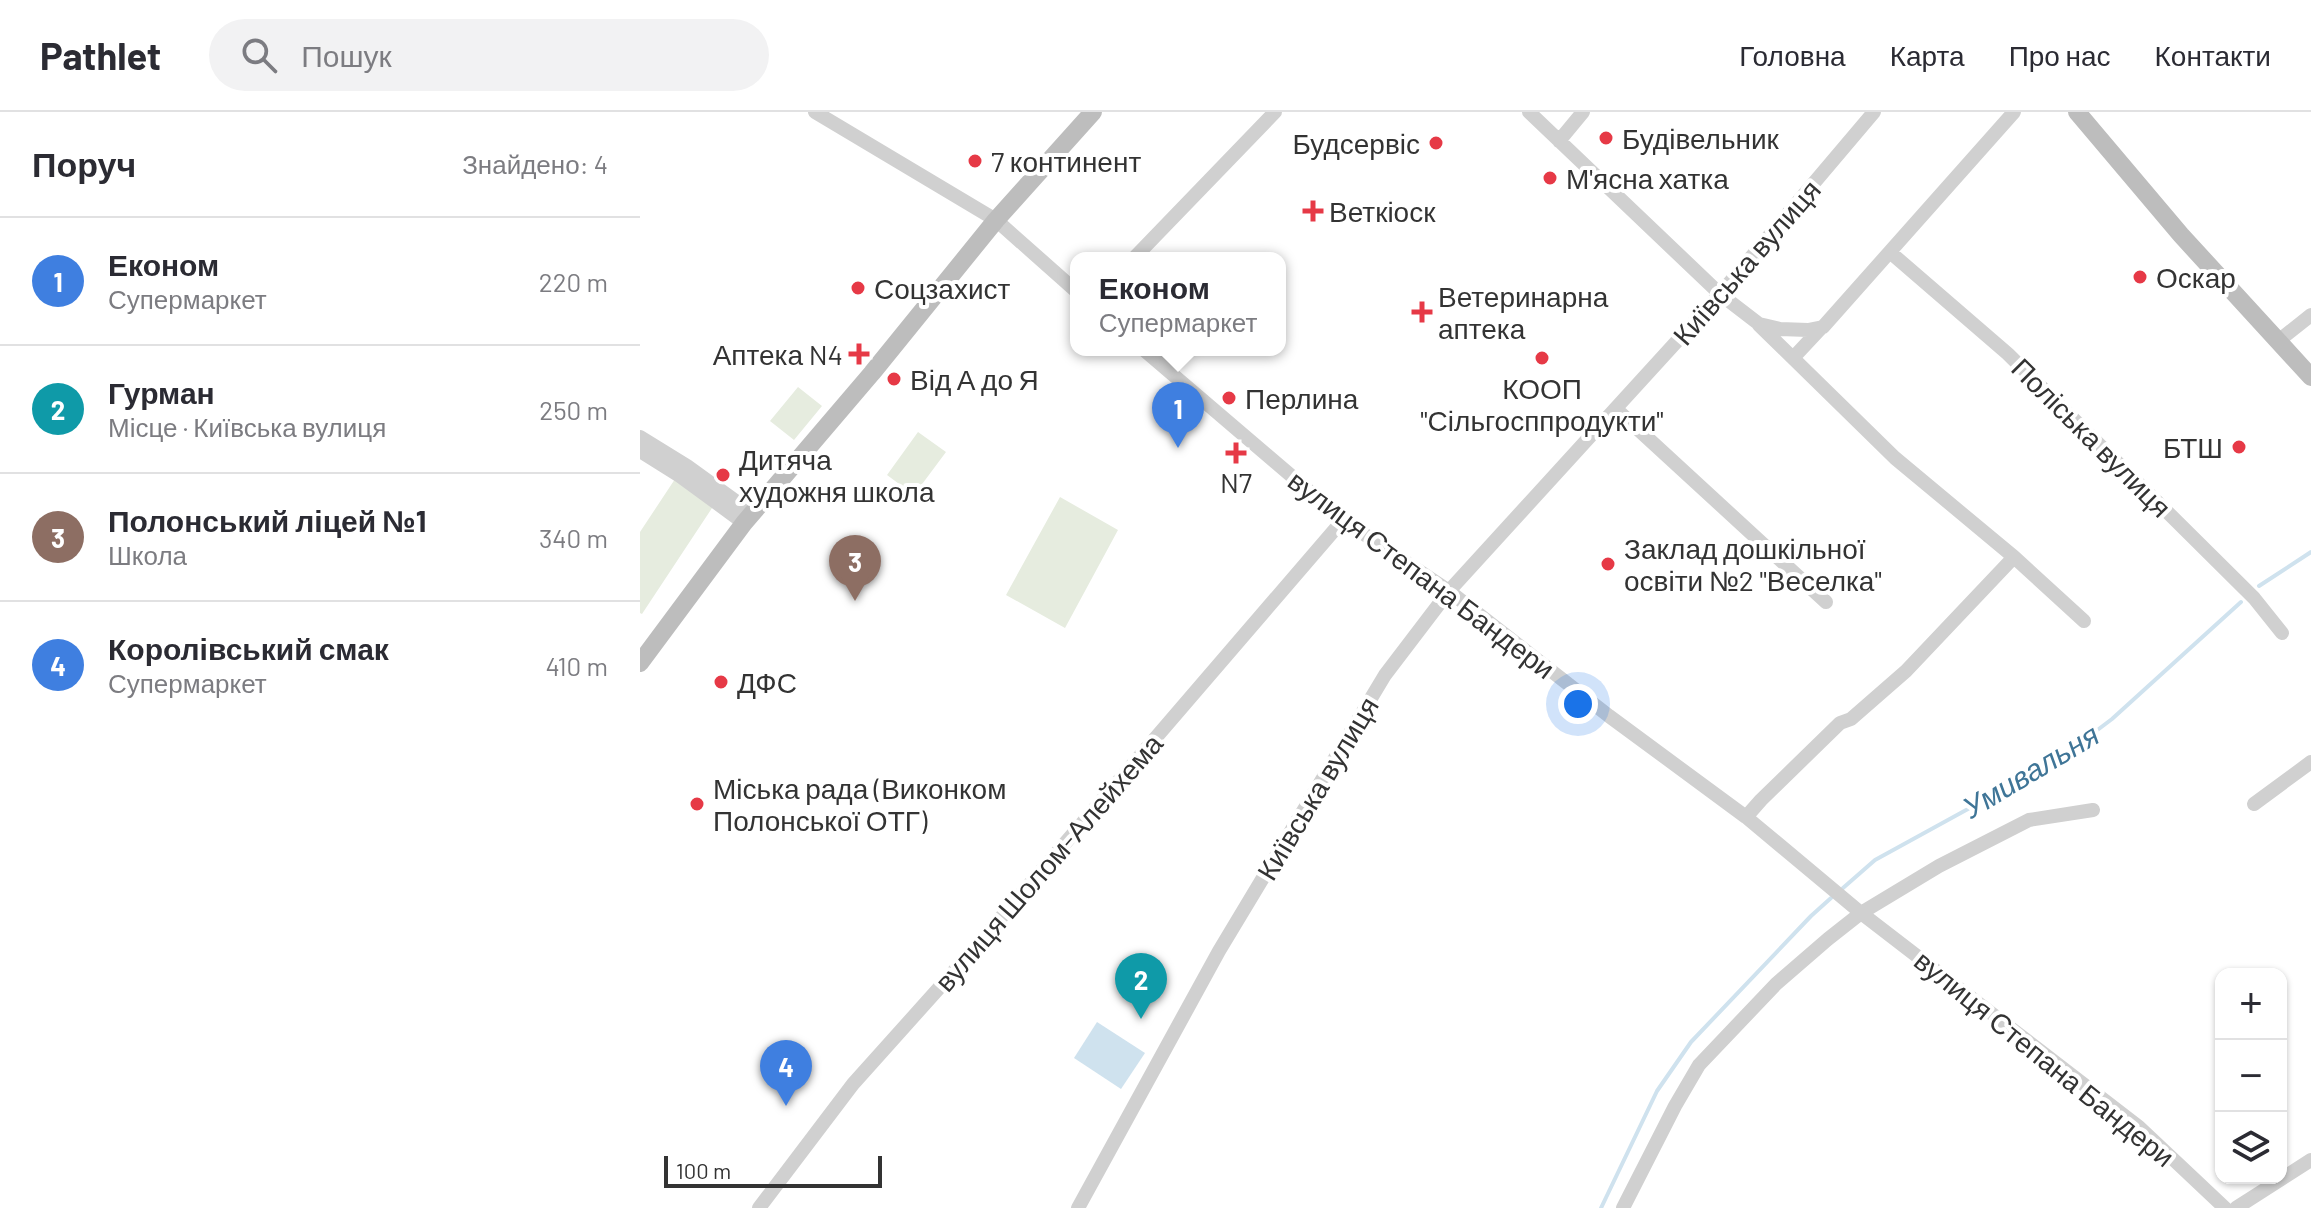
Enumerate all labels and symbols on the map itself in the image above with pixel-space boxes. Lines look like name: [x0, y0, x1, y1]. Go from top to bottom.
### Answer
place label: Будівельник: [1622, 121, 1780, 155]
place label: Будсервіс: [1293, 126, 1420, 160]
marker: Будівельник: [1597, 129, 1615, 147]
marker: Будсервіс: [1427, 134, 1445, 152]
place label: 7 континент: [991, 144, 1141, 178]
marker: 7 континент: [966, 152, 984, 170]
place label: М'ясна хатка: [1566, 161, 1729, 195]
marker: М'ясна хатка: [1541, 169, 1559, 187]
street label: Київська вулиця: [1665, 172, 1827, 352]
place label: Веткіоск: [1329, 194, 1436, 228]
marker: Веткіоск: [1304, 202, 1322, 220]
place label: Оскар: [2156, 260, 2236, 294]
marker: Оскар: [2131, 268, 2149, 286]
place label: Соцзахист: [874, 271, 1011, 305]
marker: Соцзахист: [849, 279, 867, 297]
place label: Ветеринарна аптека: [1438, 279, 1609, 345]
marker: Ветеринарна аптека: [1413, 303, 1431, 321]
place label: Аптека N4: [713, 337, 843, 371]
marker: Аптека N4: [850, 345, 868, 363]
marker: КООП "Сільгосппродукти": [1533, 349, 1551, 367]
street label: Поліська вулиця: [2005, 350, 2179, 524]
place label: Від А до Я: [910, 362, 1039, 396]
marker: Від А до Я: [885, 370, 903, 388]
place label: КООП "Сільгосппродукти": [1420, 371, 1664, 437]
place label: Перлина: [1245, 381, 1359, 415]
pin: 1: [1152, 382, 1204, 448]
marker: Перлина: [1220, 389, 1238, 407]
place label: БТШ: [2163, 430, 2223, 464]
marker: БТШ: [2230, 438, 2248, 456]
place label: Дитяча художня школа: [739, 442, 935, 508]
marker: N7: [1227, 444, 1245, 462]
street label: вулиця Степана Бандери: [1282, 463, 1562, 685]
place label: N7: [1220, 465, 1252, 499]
marker: Дитяча художня школа: [714, 466, 732, 484]
place label: Заклад дошкільної освіти №2 "Веселка": [1624, 531, 1882, 597]
pin: 3: [829, 535, 881, 601]
marker: Заклад дошкільної освіти №2 "Веселка": [1599, 555, 1617, 573]
place label: ДФС: [737, 665, 797, 699]
marker: ДФС: [712, 673, 730, 691]
your location: [1558, 684, 1598, 724]
street label: Київська вулиця: [1249, 690, 1385, 886]
water label: Умивальня: [1954, 715, 2105, 825]
street label: вулиця Шолом-Алейхема: [927, 726, 1169, 998]
place label: Міська рада (Виконком Полонської ОТГ): [713, 771, 1006, 837]
marker: Міська рада (Виконком Полонської ОТГ): [688, 795, 706, 813]
street label: вулиця Степана Бандери: [1908, 943, 2182, 1173]
pin: 2: [1115, 953, 1167, 1019]
pin: 4: [760, 1040, 812, 1106]
scale bar: [664, 1152, 882, 1188]

